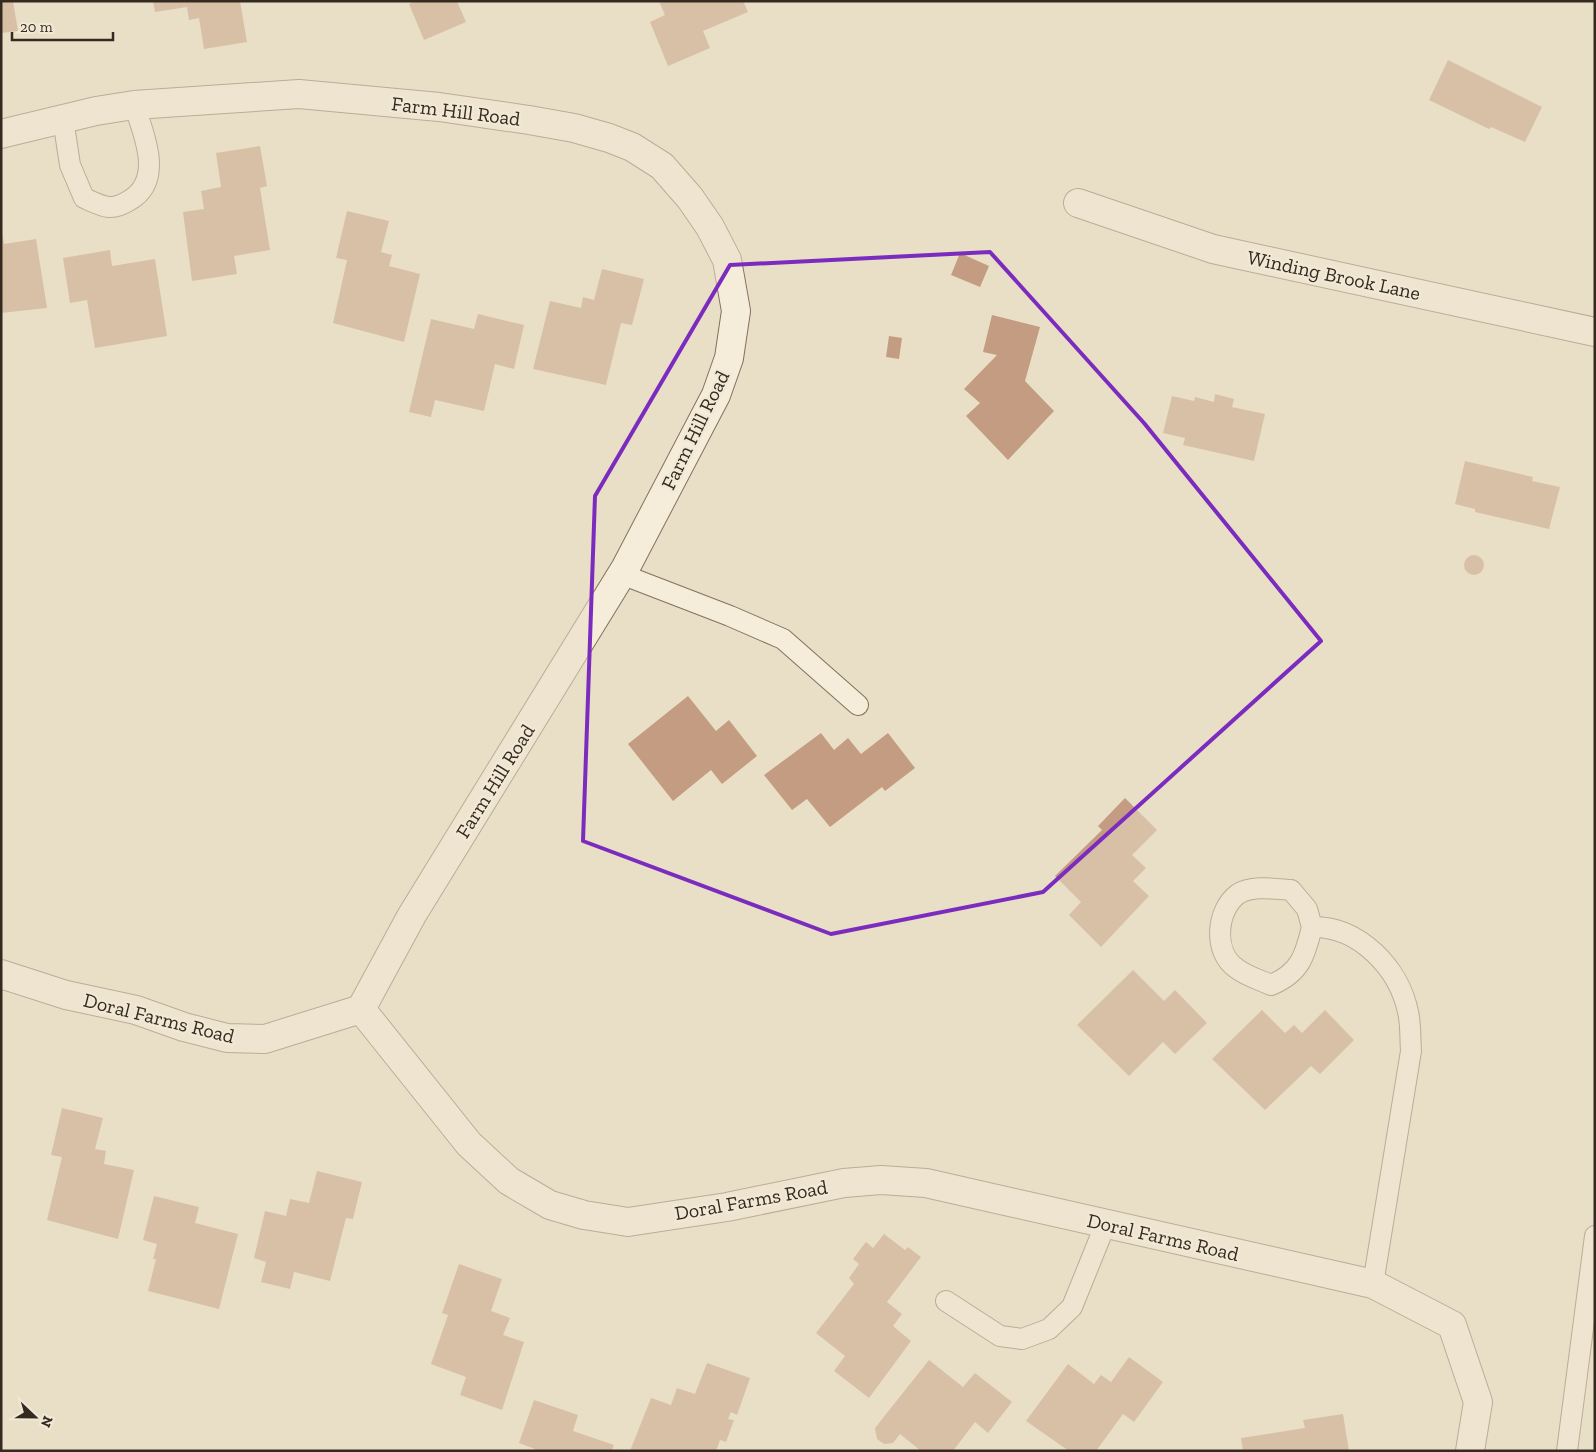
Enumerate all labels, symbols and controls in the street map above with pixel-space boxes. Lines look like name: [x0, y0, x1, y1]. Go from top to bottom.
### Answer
scale bar: [12, 10, 114, 42]
text: 20 m: [20, 18, 53, 36]
street label: Farm Hill Road: [390, 91, 522, 131]
street label: Winding Brook Lane: [1245, 245, 1423, 305]
street label: Farm Hill Road: [656, 366, 734, 494]
street label: Farm Hill Road: [450, 720, 540, 842]
street label: Doral Farms Road: [81, 988, 237, 1048]
street label: Doral Farms Road: [673, 1175, 829, 1225]
street label: Doral Farms Road: [1085, 1208, 1241, 1266]
north arrow: [10, 1392, 60, 1442]
text: N: [37, 1414, 56, 1430]

